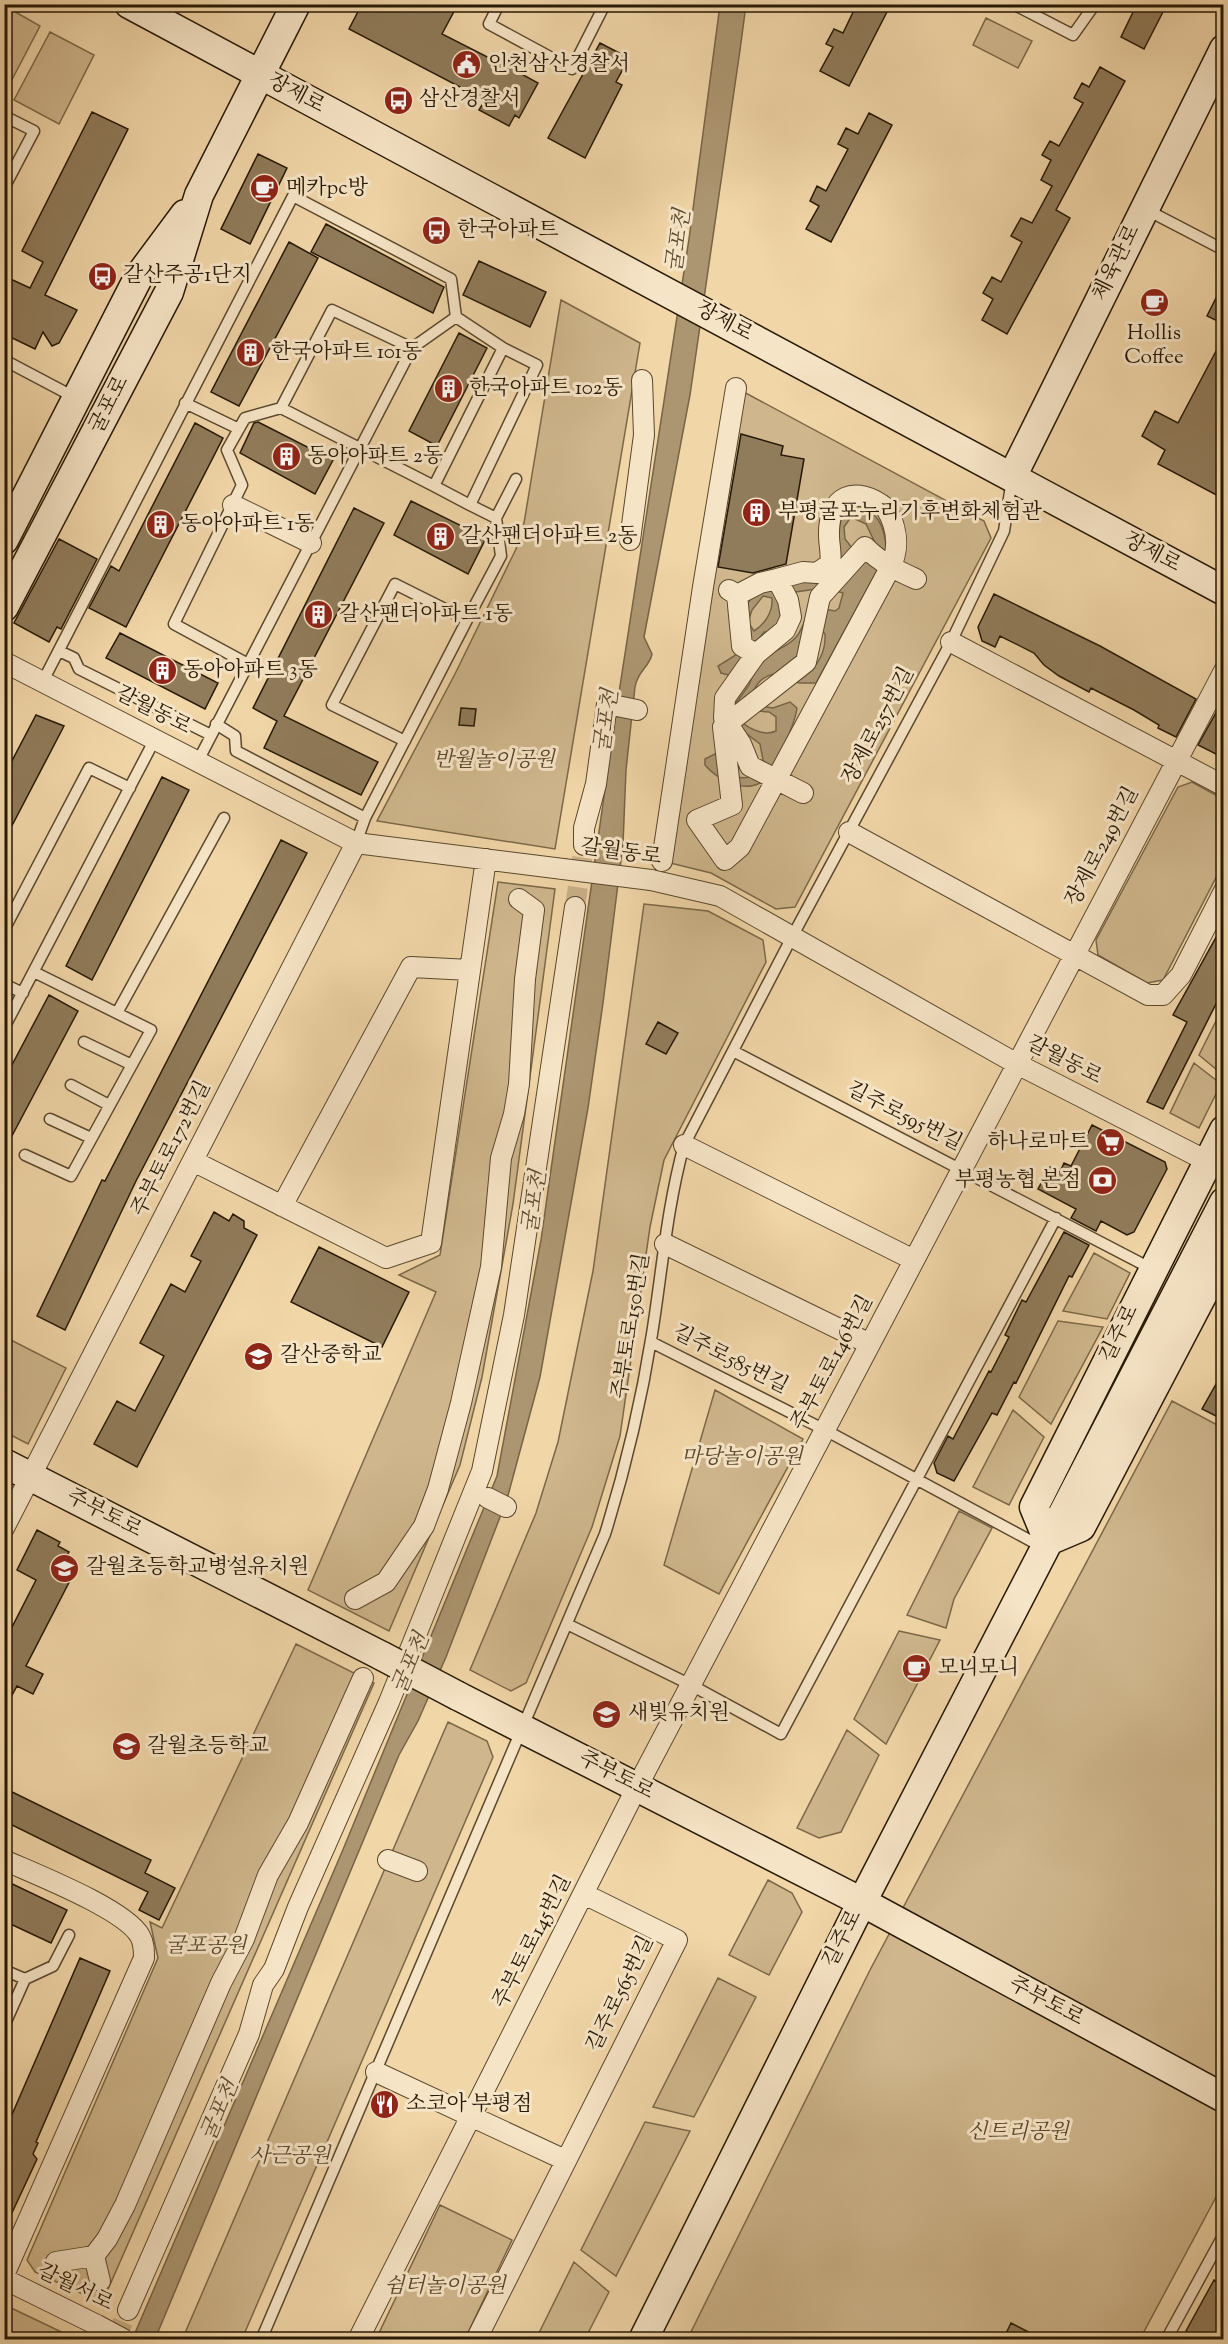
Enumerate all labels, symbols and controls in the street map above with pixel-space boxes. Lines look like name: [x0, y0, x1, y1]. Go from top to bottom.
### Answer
public building icon: 인천삼산경찰서: [451, 49, 483, 81]
place label: 인천삼산경찰서: [488, 50, 630, 80]
street label: 장제로: [262, 66, 330, 122]
bus stop icon: 삼산경찰서: [382, 84, 414, 116]
place label: 삼산경찰서: [419, 85, 520, 115]
cafe icon: 메카pc방: [249, 173, 281, 205]
place label: 메카pc방: [286, 174, 369, 204]
water label: 굴포천: [660, 205, 701, 275]
bus stop icon: 한국아파트: [420, 215, 452, 247]
place label: 한국아파트: [457, 216, 558, 246]
street label: 체육관로: [1086, 220, 1148, 306]
bus stop icon: 갈산주공1단지: [86, 260, 118, 292]
place label: 갈산주공1단지: [123, 261, 252, 291]
cafe icon: Hollis Coffee: [1138, 287, 1170, 319]
street label: 장제로: [690, 294, 758, 350]
place label: Hollis Coffee: [1124, 319, 1184, 373]
building icon: 한국아파트 101동: [234, 337, 266, 369]
place label: 한국아파트 101동: [271, 338, 422, 368]
street label: 굴포로: [83, 371, 137, 439]
building icon: 한국아파트 102동: [432, 373, 464, 405]
place label: 한국아파트 102동: [469, 374, 623, 404]
building icon: 동아아파트 2동: [270, 441, 302, 473]
place label: 동아아파트 2동: [307, 442, 443, 472]
building icon: 부평굴포누리기후변화체험관: [741, 497, 773, 529]
place label: 부평굴포누리기후변화체험관: [778, 498, 1042, 528]
building icon: 동아아파트 1동: [144, 509, 176, 541]
place label: 동아아파트 1동: [181, 510, 314, 540]
building icon: 갈산팬더아파트 2동: [424, 521, 456, 553]
place label: 갈산팬더아파트 2동: [461, 522, 638, 552]
street label: 장제로: [1118, 525, 1186, 581]
building icon: 갈산팬더아파트 1동: [302, 599, 334, 631]
place label: 갈산팬더아파트 1동: [339, 600, 513, 630]
building icon: 동아아파트 3동: [146, 655, 178, 687]
place label: 동아아파트 3동: [183, 656, 318, 686]
street label: 장제로257번길: [835, 662, 923, 790]
street label: 갈월동로: [110, 679, 196, 743]
water label: 굴포천: [588, 685, 629, 755]
park label: 반월놀이공원: [433, 746, 557, 776]
street label: 장제로249번길: [1059, 782, 1147, 912]
street label: 갈월동로: [579, 832, 663, 874]
street label: 갈월동로: [1021, 1029, 1107, 1093]
street label: 길주로595번길: [841, 1075, 967, 1159]
street label: 주부토로172번길: [125, 1076, 219, 1222]
supermarket icon: 하나로마트: [1094, 1127, 1126, 1159]
place label: 하나로마트: [988, 1128, 1089, 1158]
bank icon: 부평농협 본점: [1086, 1165, 1118, 1197]
water label: 굴포천: [516, 1166, 557, 1236]
place label: 부평농협 본점: [955, 1166, 1081, 1196]
street label: 주부토로150번길: [606, 1251, 658, 1401]
street label: 주부토로146번길: [785, 1290, 881, 1436]
street label: 길주로: [1093, 1300, 1147, 1368]
street label: 길주로585번길: [667, 1318, 793, 1402]
school or university icon: 갈산중학교: [243, 1340, 275, 1372]
place label: 갈산중학교: [280, 1341, 381, 1371]
park label: 마당놀이공원: [681, 1443, 805, 1473]
street label: 주부토로: [61, 1482, 147, 1546]
school or university icon: 갈월초등학교병설유치원: [49, 1552, 81, 1584]
place label: 갈월초등학교병설유치원: [86, 1553, 309, 1583]
water label: 굴포천: [385, 1627, 440, 1700]
cafe icon: 모니모니: [901, 1653, 933, 1685]
place label: 모니모니: [938, 1654, 1019, 1684]
school or university icon: 새빛유치원: [591, 1698, 623, 1730]
place label: 새빛유치원: [628, 1699, 729, 1729]
school or university icon: 갈월초등학교: [110, 1731, 142, 1763]
place label: 갈월초등학교: [147, 1732, 269, 1762]
street label: 주부토로: [573, 1744, 659, 1808]
street label: 주부토로145번길: [486, 1870, 580, 2014]
street label: 길주로: [816, 1905, 870, 1973]
street label: 길주로565번길: [580, 1931, 662, 2057]
park label: 굴포공원: [165, 1932, 248, 1962]
street label: 주부토로: [1003, 1970, 1089, 2034]
water label: 굴포천: [194, 2074, 249, 2147]
restaurant icon: 소코아 부평점: [369, 2089, 401, 2121]
place label: 소코아 부평점: [406, 2090, 532, 2120]
park label: 신트리공원: [967, 2118, 1070, 2148]
park label: 사근공원: [249, 2142, 332, 2172]
street label: 갈월서로: [32, 2257, 118, 2319]
park label: 쉼터놀이공원: [384, 2272, 508, 2302]

